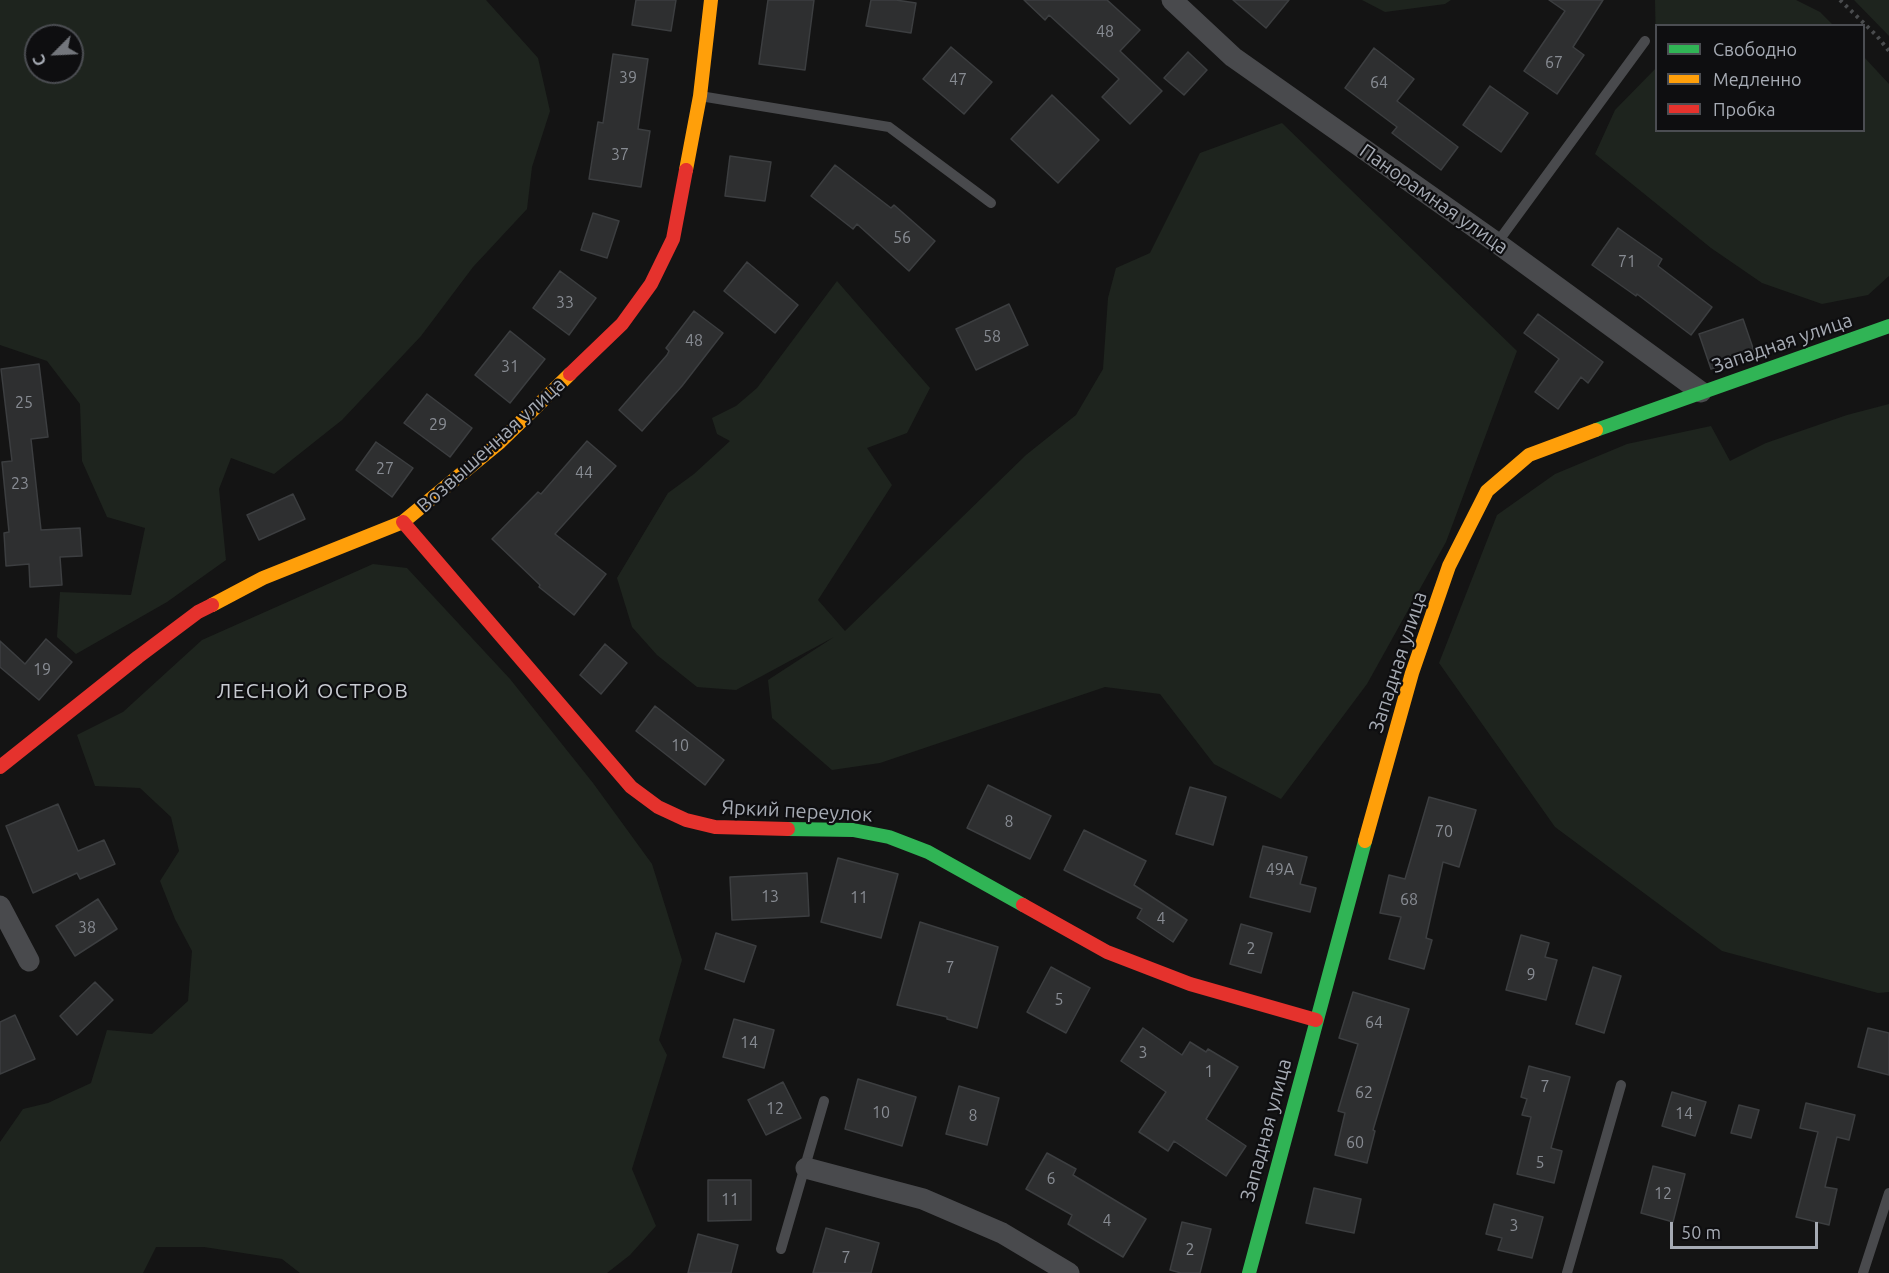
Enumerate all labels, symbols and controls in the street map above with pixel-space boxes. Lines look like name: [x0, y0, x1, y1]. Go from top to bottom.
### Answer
house number: 48: [1096, 22, 1114, 42]
north arrow: [24, 24, 84, 84]
legend: [1655, 24, 1865, 132]
text: Свободно: [1713, 39, 1797, 59]
text: С: [29, 52, 50, 69]
house number: 67: [1545, 53, 1563, 73]
house number: 39: [619, 68, 637, 88]
text: Медленно: [1713, 69, 1802, 89]
house number: 47: [949, 70, 967, 90]
house number: 64: [1370, 73, 1388, 93]
text: Пробка: [1713, 99, 1776, 119]
street label: Панорамная улица: [1355, 139, 1513, 259]
house number: 37: [611, 145, 629, 165]
house number: 56: [893, 228, 911, 248]
house number: 71: [1618, 252, 1636, 272]
house number: 33: [556, 293, 574, 313]
street label: Западная улица: [1709, 308, 1855, 378]
house number: 58: [983, 327, 1001, 347]
house number: 48: [685, 331, 703, 351]
house number: 31: [501, 357, 519, 377]
street label: Возвышенная улица: [412, 372, 570, 518]
house number: 25: [15, 393, 33, 413]
house number: 29: [429, 415, 447, 435]
house number: 27: [376, 459, 394, 479]
house number: 44: [575, 463, 593, 483]
house number: 23: [11, 474, 29, 494]
street label: Западная улица: [1364, 588, 1432, 736]
house number: 19: [33, 660, 51, 680]
district label: ЛЕСНОЙ ОСТРОВ: [217, 678, 409, 704]
house number: 10: [671, 736, 689, 756]
street label: Яркий переулок: [721, 795, 873, 827]
house number: 8: [1004, 812, 1014, 832]
house number: 70: [1435, 822, 1453, 842]
house number: 49А: [1266, 860, 1294, 880]
house number: 13: [761, 887, 779, 907]
house number: 11: [850, 888, 868, 908]
house number: 68: [1400, 890, 1418, 910]
house number: 4: [1156, 909, 1166, 929]
house number: 38: [78, 918, 96, 938]
house number: 2: [1246, 939, 1256, 959]
house number: 7: [945, 958, 955, 978]
house number: 9: [1526, 965, 1536, 985]
house number: 5: [1054, 990, 1064, 1010]
house number: 64: [1365, 1013, 1383, 1033]
house number: 14: [740, 1033, 758, 1053]
house number: 3: [1138, 1043, 1148, 1063]
street label: Западная улица: [1235, 1056, 1297, 1204]
house number: 1: [1204, 1062, 1214, 1082]
house number: 7: [1540, 1077, 1550, 1097]
house number: 62: [1355, 1083, 1373, 1103]
house number: 12: [766, 1099, 784, 1119]
house number: 10: [872, 1103, 890, 1123]
house number: 14: [1675, 1104, 1693, 1124]
house number: 8: [968, 1106, 978, 1126]
house number: 60: [1346, 1133, 1364, 1153]
house number: 5: [1535, 1153, 1545, 1173]
house number: 6: [1046, 1169, 1056, 1189]
house number: 12: [1654, 1184, 1672, 1204]
house number: 11: [721, 1190, 739, 1210]
scale bar: [1673, 1210, 1822, 1248]
house number: 4: [1102, 1211, 1112, 1231]
house number: 3: [1509, 1216, 1519, 1236]
text: 50 m: [1681, 1222, 1721, 1242]
house number: 2: [1185, 1240, 1195, 1260]
house number: 7: [841, 1248, 851, 1268]

